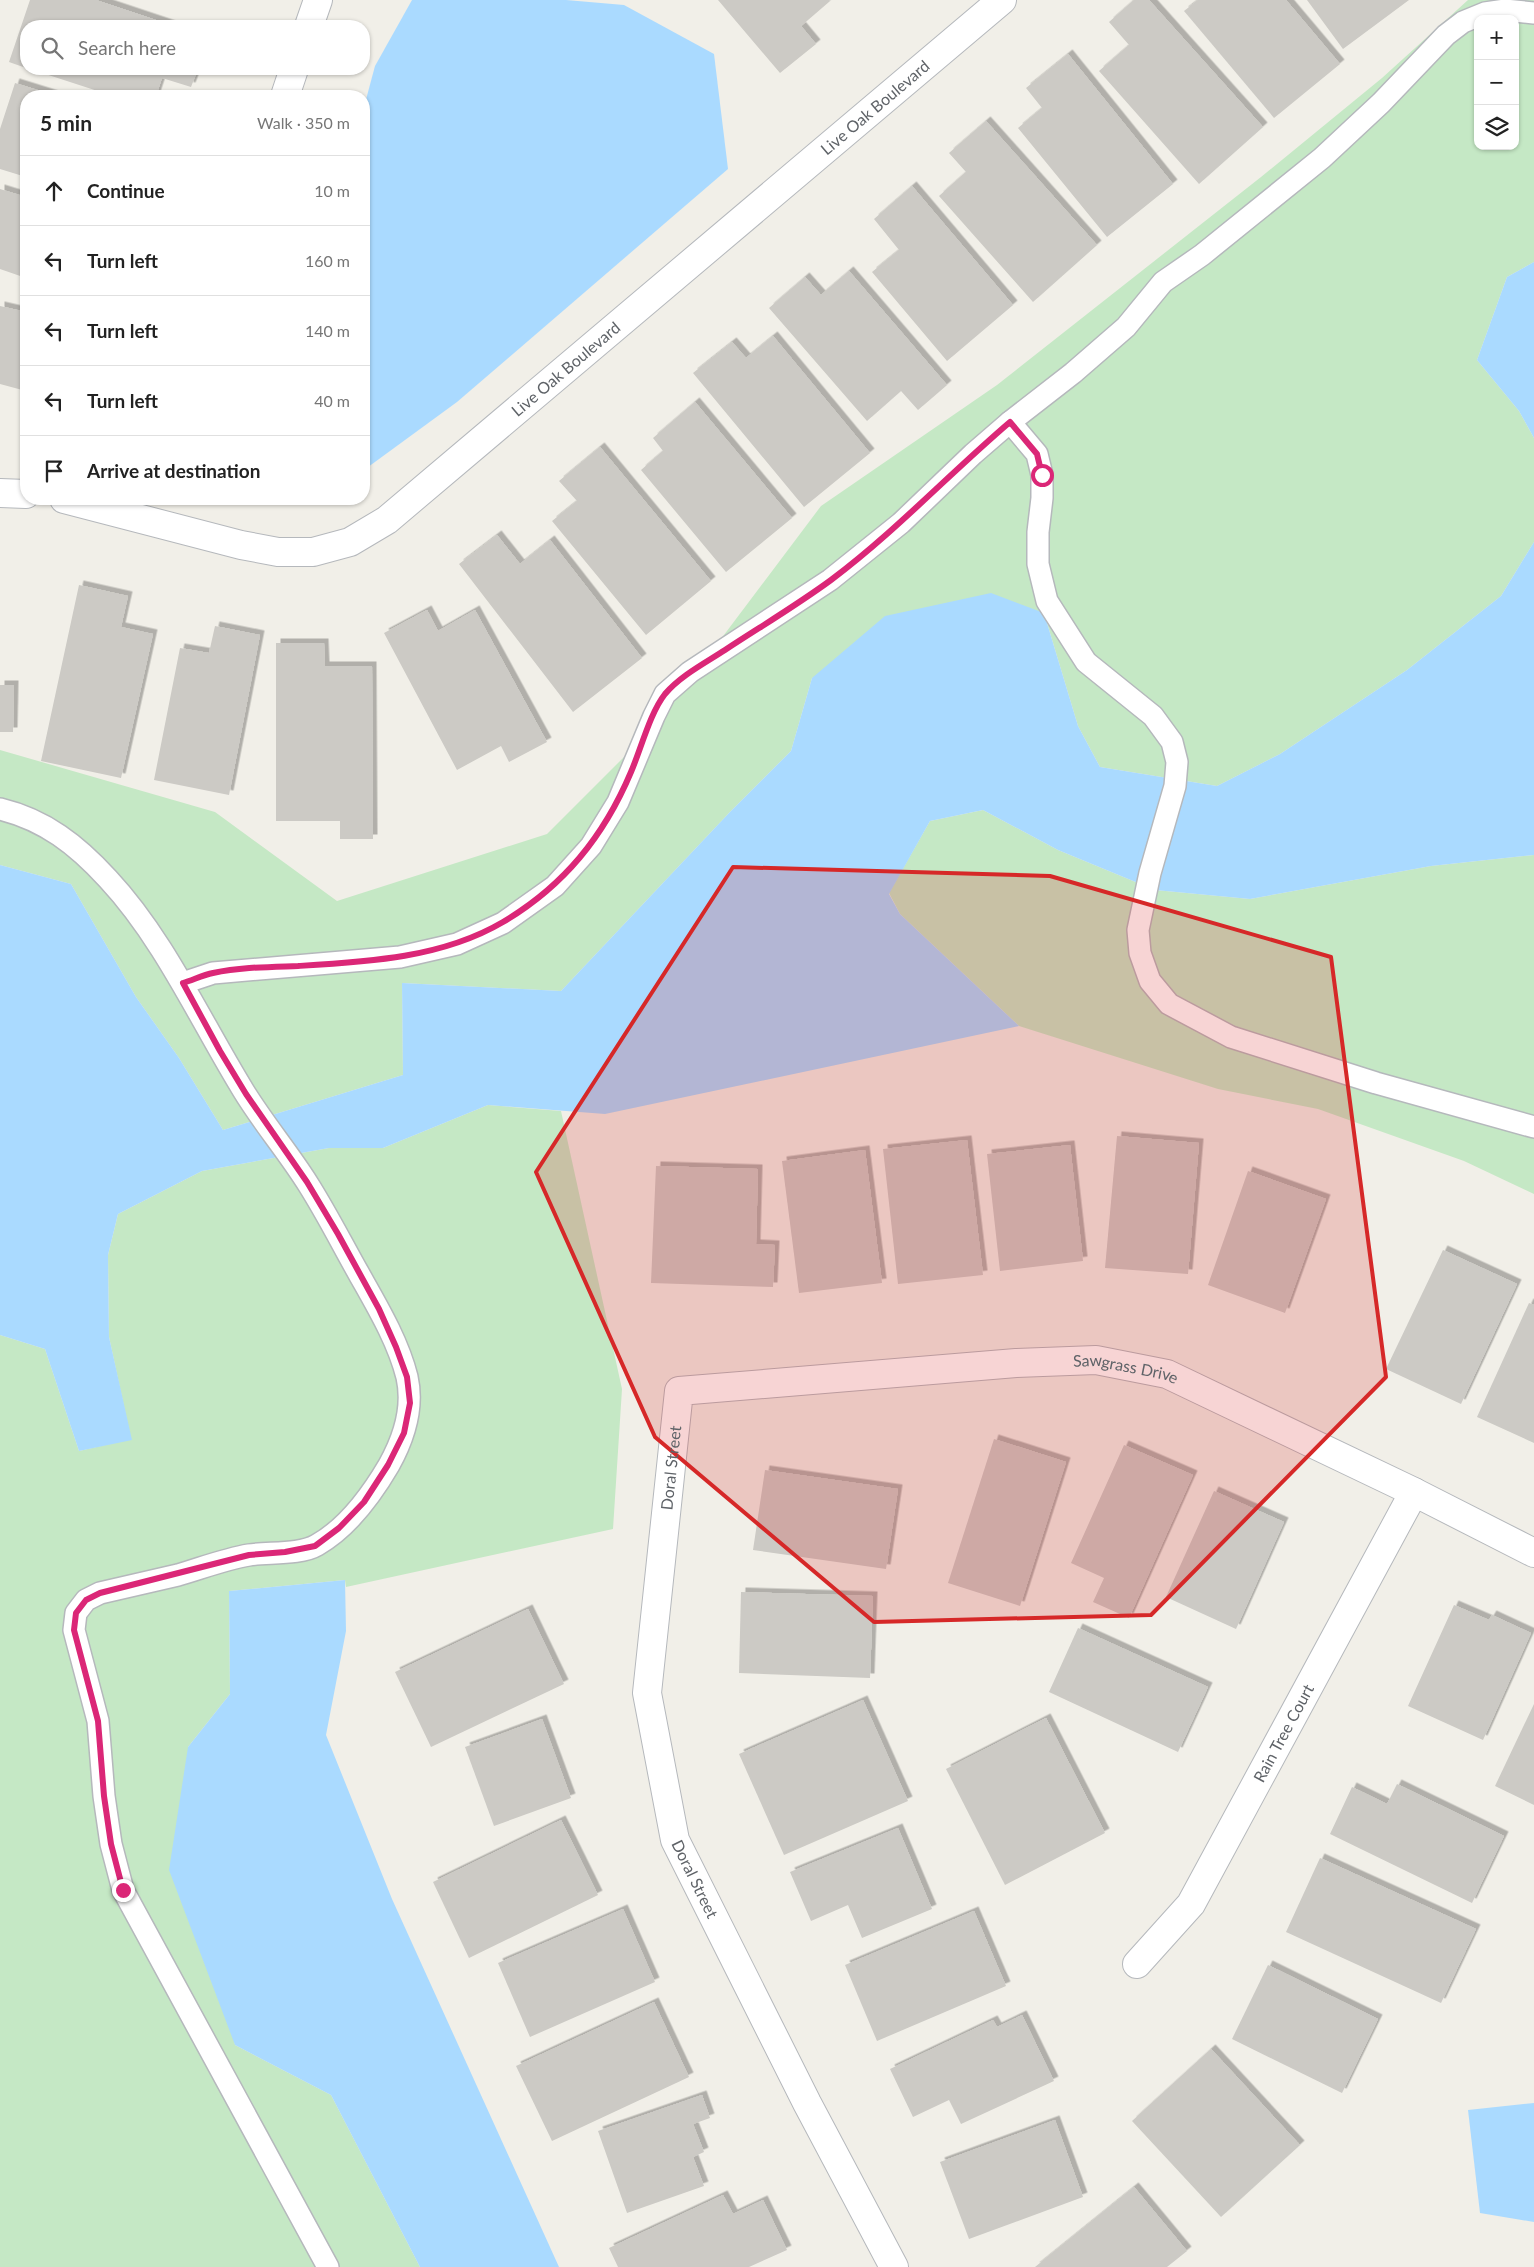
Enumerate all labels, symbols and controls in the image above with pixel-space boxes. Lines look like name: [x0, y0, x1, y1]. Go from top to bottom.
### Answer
map controls: [1474, 15, 1519, 150]
button: +: [1474, 15, 1519, 60]
search box: [20, 20, 370, 75]
icon: search: [38, 34, 66, 62]
text: Search here: [78, 36, 176, 59]
street label: Live Oak Boulevard: [817, 56, 933, 158]
button: −: [1474, 60, 1519, 105]
button: layers: [1474, 105, 1519, 150]
text: 5 min: [40, 110, 92, 135]
text: Walk · 350 m: [257, 113, 350, 132]
icon: ahead: [40, 177, 68, 205]
text: Continue: [87, 179, 165, 202]
text: 10 m: [314, 181, 350, 200]
icon: left: [40, 247, 68, 275]
text: Turn left: [87, 249, 158, 272]
text: 160 m: [305, 251, 350, 270]
icon: left: [40, 317, 68, 345]
street label: Live Oak Boulevard: [507, 317, 624, 420]
text: Turn left: [87, 319, 158, 342]
text: 140 m: [305, 321, 350, 340]
icon: left: [40, 387, 68, 415]
text: Turn left: [87, 389, 158, 412]
text: 40 m: [314, 391, 350, 410]
icon: arrive: [40, 457, 68, 485]
text: Arrive at destination: [87, 459, 260, 482]
route start: [1031, 464, 1054, 487]
street label: Sawgrass Drive: [1073, 1350, 1182, 1387]
street label: Doral Street: [656, 1424, 684, 1511]
street label: Rain Tree Court: [1249, 1680, 1317, 1785]
street label: Doral Street: [668, 1837, 723, 1921]
route end: [112, 1879, 135, 1902]

